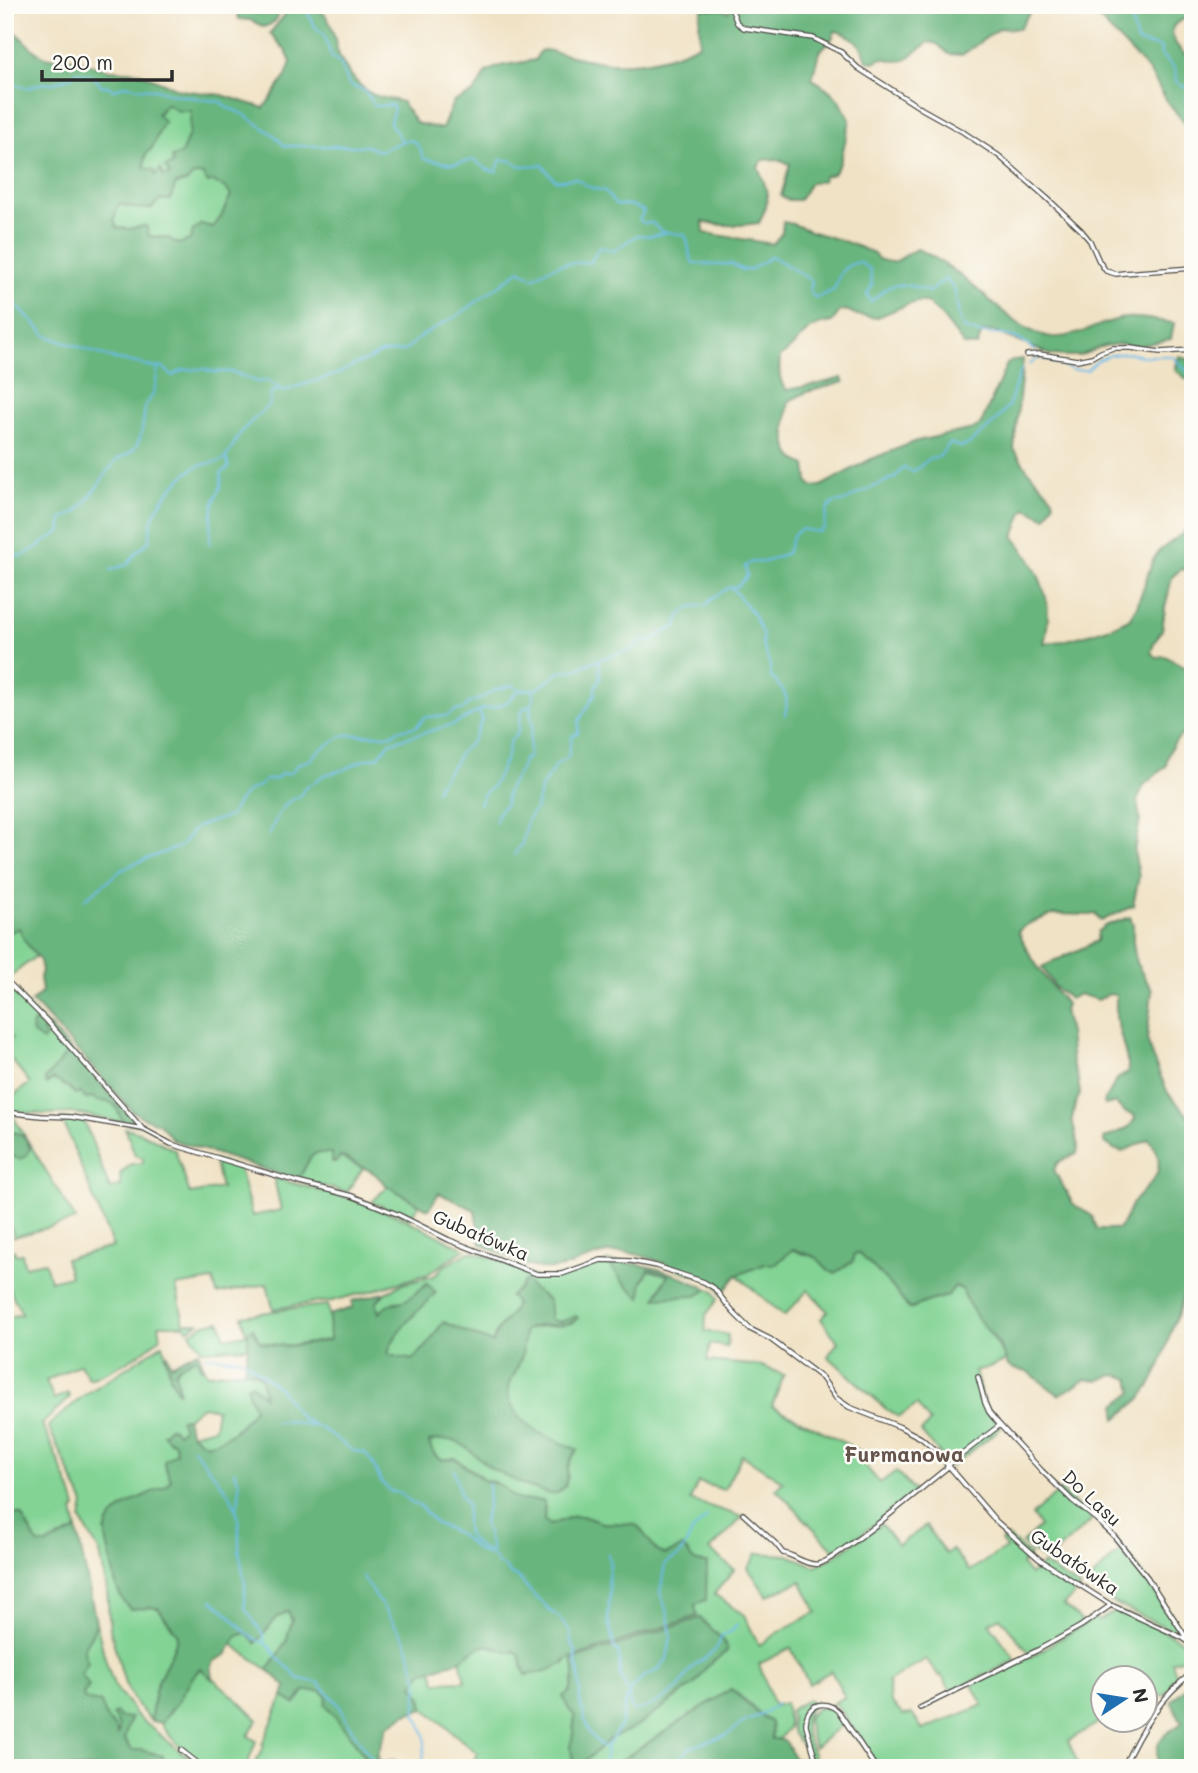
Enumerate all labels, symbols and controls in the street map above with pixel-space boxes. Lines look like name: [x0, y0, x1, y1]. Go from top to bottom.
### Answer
scale bar: [42, 38, 172, 82]
text: 200 m: [52, 48, 113, 75]
street label: Gubałówka: [429, 1203, 533, 1266]
district label: Furmanowa: [844, 1440, 964, 1467]
street label: Do Lasu: [1058, 1464, 1127, 1531]
street label: Gubałówka: [1026, 1523, 1125, 1601]
north arrow: [1090, 1664, 1160, 1734]
text: N: [1127, 1686, 1155, 1705]

